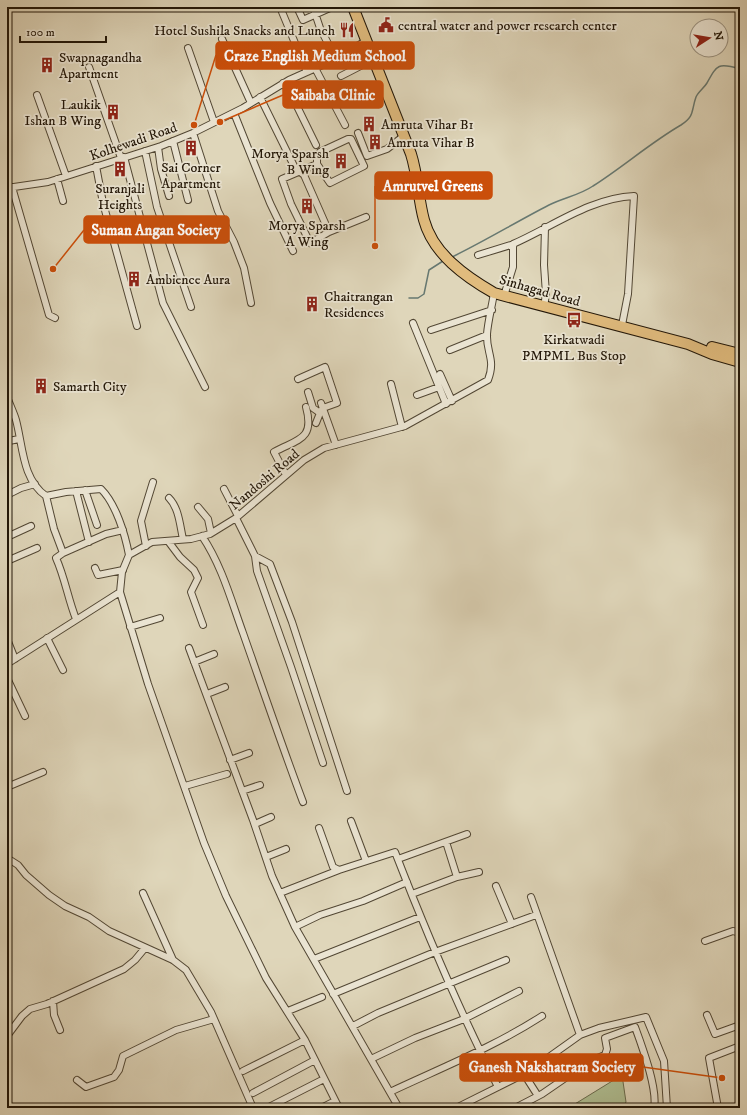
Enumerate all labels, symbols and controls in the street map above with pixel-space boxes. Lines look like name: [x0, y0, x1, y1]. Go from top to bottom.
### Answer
public building icon: central water and power research center: [377, 16, 395, 34]
place label: central water and power research center: [398, 17, 618, 35]
scale bar: [20, 18, 106, 44]
north arrow: [689, 18, 729, 58]
restaurant icon: Hotel Sushila Snacks and Lunch: [338, 21, 356, 39]
place label: Hotel Sushila Snacks and Lunch: [154, 22, 336, 40]
text: 100 m: [26, 25, 55, 40]
text: N: [710, 30, 726, 42]
callout: Craze English Medium School: [216, 42, 414, 69]
text: Craze English Medium School: [224, 47, 406, 66]
place label: Swapnagandha Apartment: [59, 49, 142, 83]
building icon: Swapnagandha Apartment: [38, 56, 56, 74]
callout: Saibaba Clinic: [283, 81, 383, 108]
text: Saibaba Clinic: [291, 86, 376, 105]
place label: Laukik Ishan B Wing: [25, 96, 101, 130]
building icon: Laukik Ishan B Wing: [104, 103, 122, 121]
building icon: Amruta Vihar B1: [360, 115, 378, 133]
place label: Amruta Vihar B1: [381, 116, 474, 134]
street label: Kolhewadi Road: [87, 119, 179, 165]
building icon: Amruta Vihar B: [366, 133, 384, 151]
place label: Amruta Vihar B: [387, 134, 475, 152]
building icon: Sai Corner Apartment: [182, 139, 200, 157]
place label: Morya Sparsh B Wing: [251, 145, 330, 179]
building icon: Morya Sparsh B Wing: [332, 152, 350, 170]
place label: Sai Corner Apartment: [161, 159, 222, 193]
building icon: Suranjali Heights: [111, 160, 129, 178]
callout: Amrutvel Greens: [375, 172, 492, 199]
text: Amrutvel Greens: [382, 177, 483, 196]
place label: Suranjali Heights: [95, 180, 145, 214]
building icon: Morya Sparsh A Wing: [298, 197, 316, 215]
callout: Suman Angan Society: [84, 216, 229, 243]
place label: Morya Sparsh A Wing: [268, 217, 347, 251]
text: Suman Angan Society: [91, 221, 222, 240]
building icon: Ambience Aura: [125, 270, 143, 288]
place label: Ambience Aura: [146, 271, 230, 289]
street label: Sinhagad Road: [497, 271, 582, 311]
place label: Chaitrangan Residences: [324, 288, 394, 322]
building icon: Chaitrangan Residences: [303, 295, 321, 313]
bus stop icon: Kirkatwadi PMPML Bus Stop: [565, 311, 583, 329]
place label: Kirkatwadi PMPML Bus Stop: [522, 331, 626, 365]
building icon: Samarth City: [32, 377, 50, 395]
place label: Samarth City: [53, 378, 127, 396]
street label: Nandoshi Road: [226, 445, 303, 514]
callout: Ganesh Nakshatram Society: [460, 1054, 643, 1081]
text: Ganesh Nakshatram Society: [469, 1058, 636, 1077]

